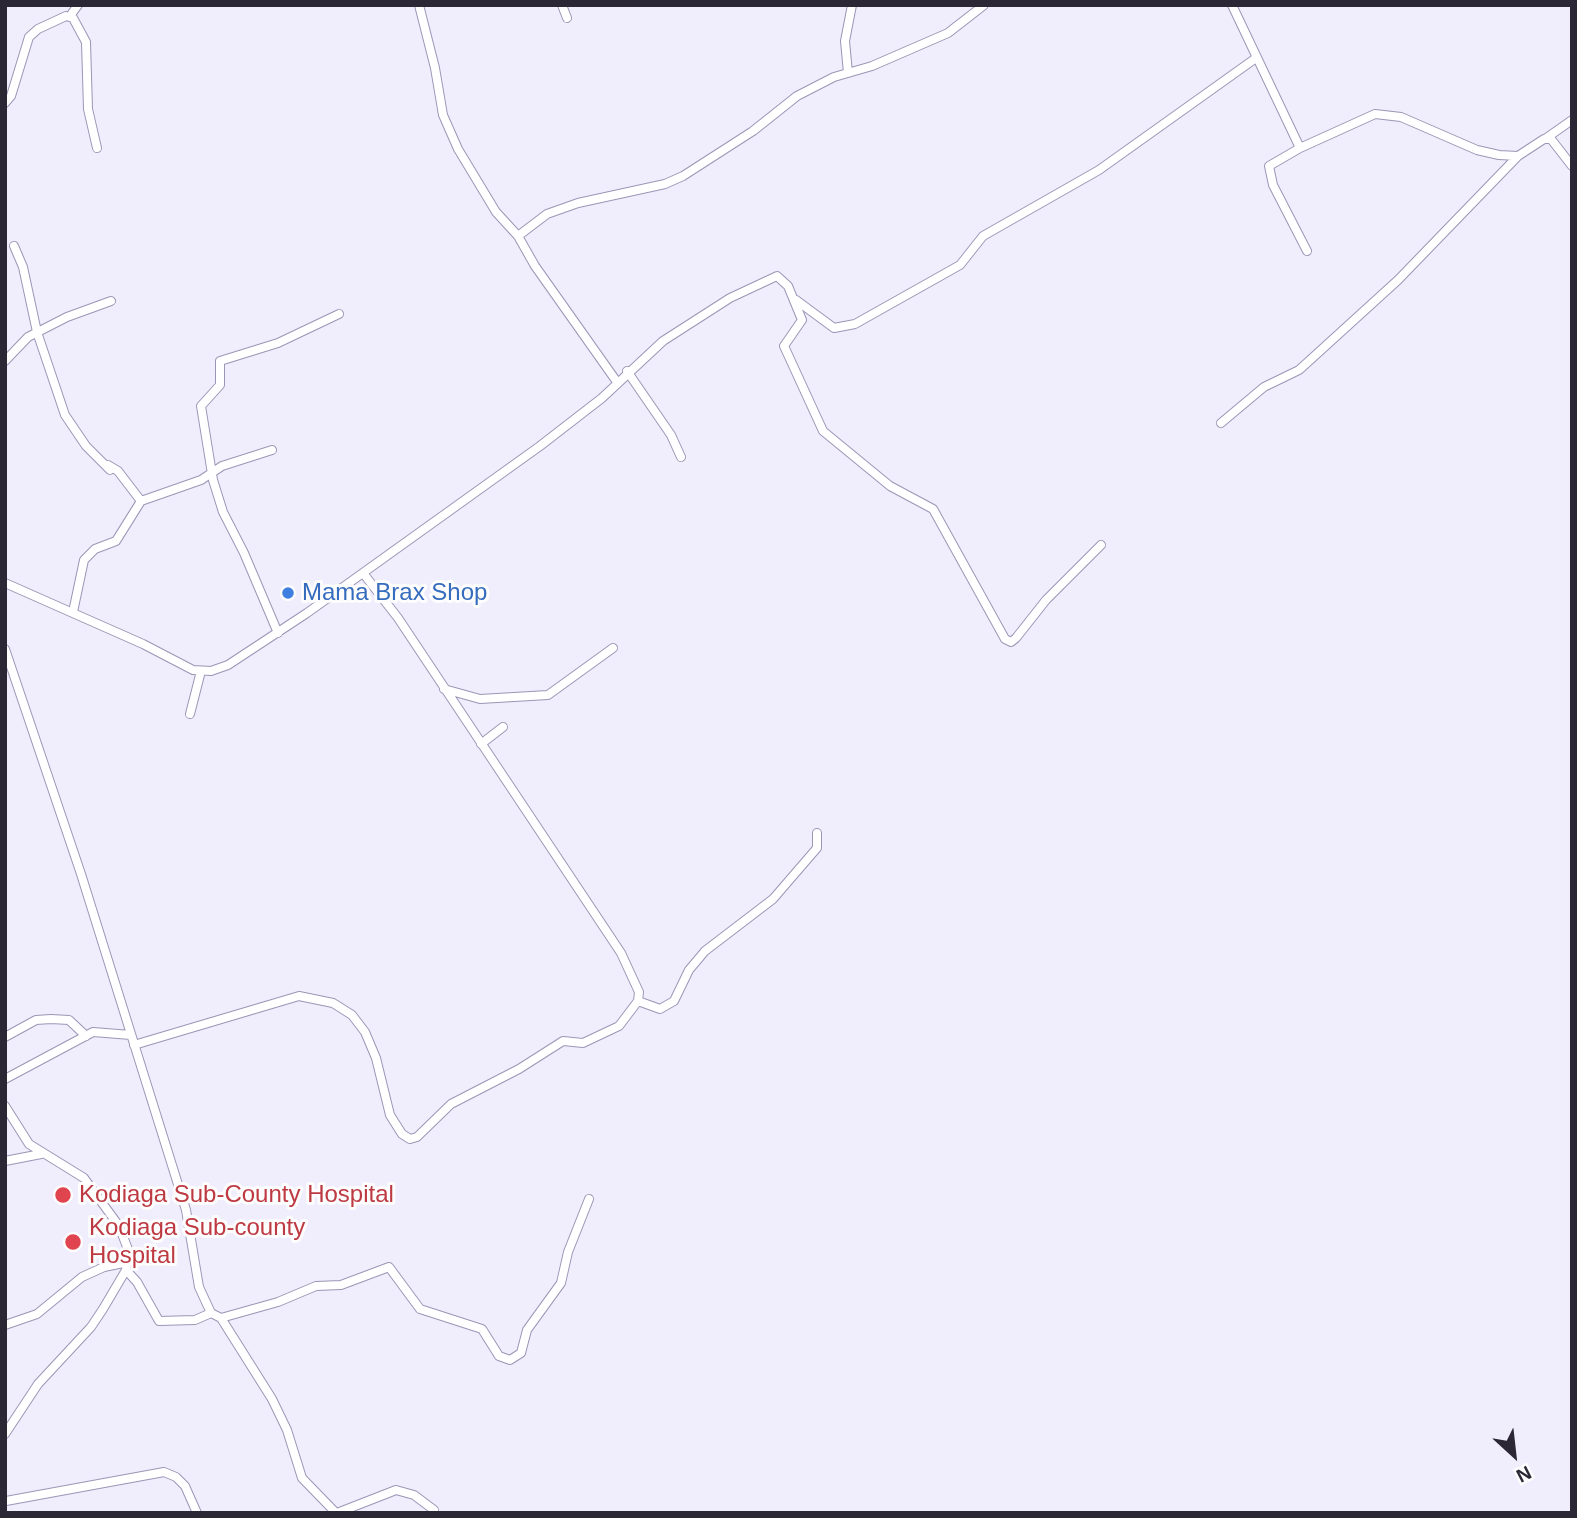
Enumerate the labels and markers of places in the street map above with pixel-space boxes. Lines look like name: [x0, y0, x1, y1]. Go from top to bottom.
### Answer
place label: Mama Brax Shop: [302, 579, 487, 607]
marker: Mama Brax Shop: [280, 585, 296, 601]
place label: Kodiaga Sub-County Hospital: [79, 1181, 394, 1209]
marker: Kodiaga Sub-County Hospital: [53, 1185, 73, 1205]
place label: Kodiaga Sub-county Hospital: [89, 1214, 305, 1270]
marker: Kodiaga Sub-county Hospital: [63, 1232, 83, 1252]

